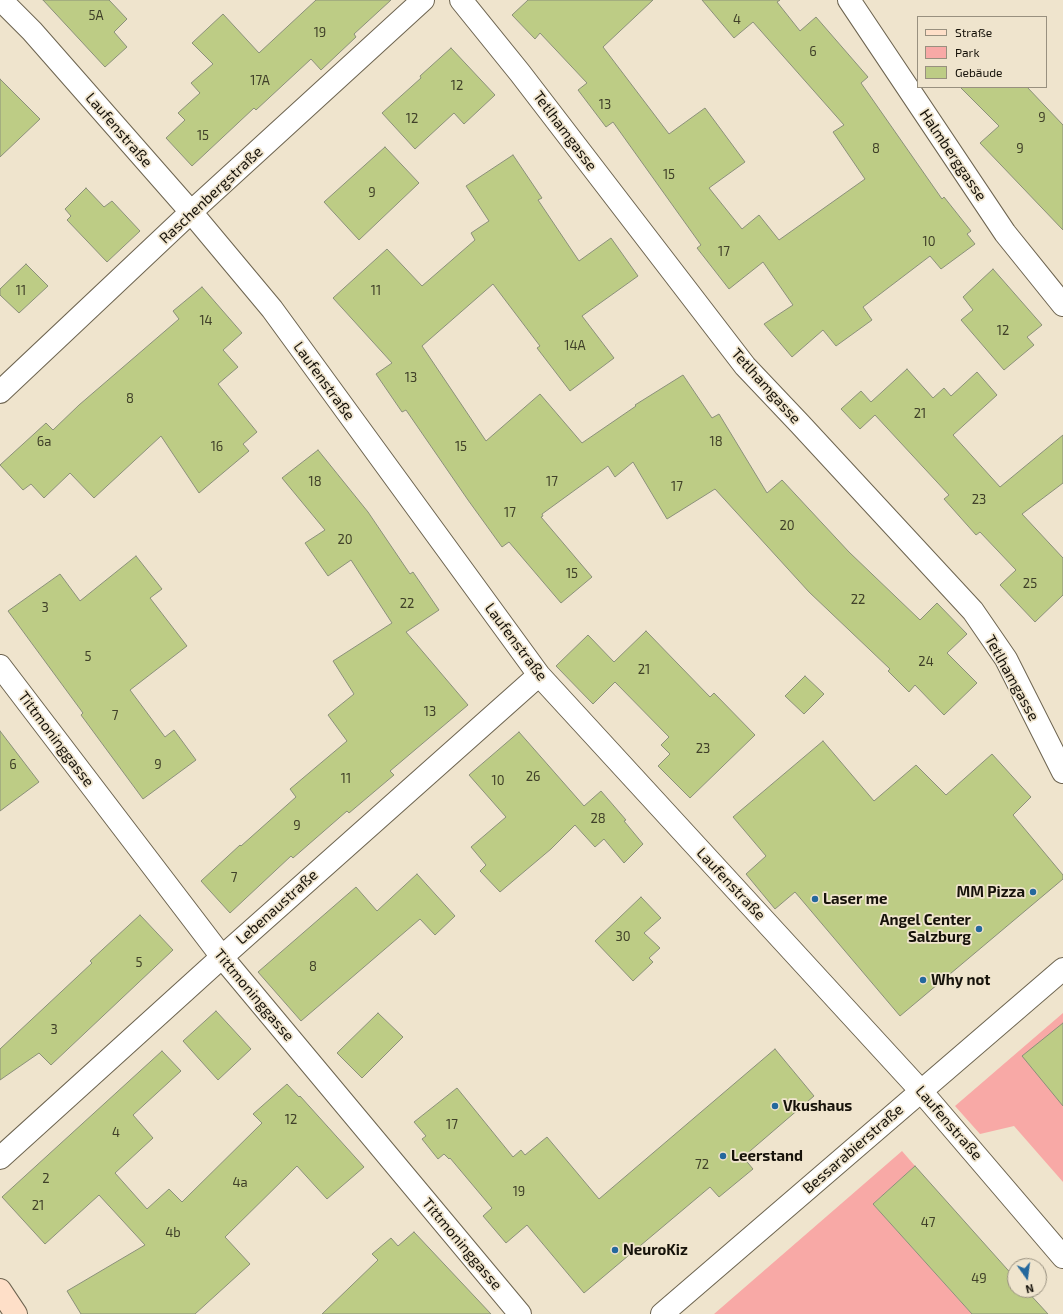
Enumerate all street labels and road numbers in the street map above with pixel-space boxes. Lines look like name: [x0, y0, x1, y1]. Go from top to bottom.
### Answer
street label: Tetlhamgasse: [529, 88, 601, 174]
street label: Laufenstraße: [82, 89, 156, 171]
street label: Halmberggasse: [916, 106, 990, 204]
street label: Raschenbergstraße: [156, 143, 266, 247]
street label: Laufenstraße: [290, 338, 358, 424]
street label: Tetlhamgasse: [727, 345, 805, 427]
street label: Laufenstraße: [481, 600, 551, 684]
street label: Tetlhamgasse: [981, 632, 1043, 724]
street label: Tittmoninggasse: [14, 688, 98, 790]
street label: Laufenstraße: [693, 844, 769, 924]
street label: Lebenaustraße: [232, 866, 322, 948]
street label: Tittmoninggasse: [210, 945, 298, 1045]
street label: Laufenstraße: [912, 1082, 986, 1164]
street label: Bessarabierstraße: [799, 1100, 907, 1198]
street label: Tittmoninggasse: [418, 1194, 506, 1294]

